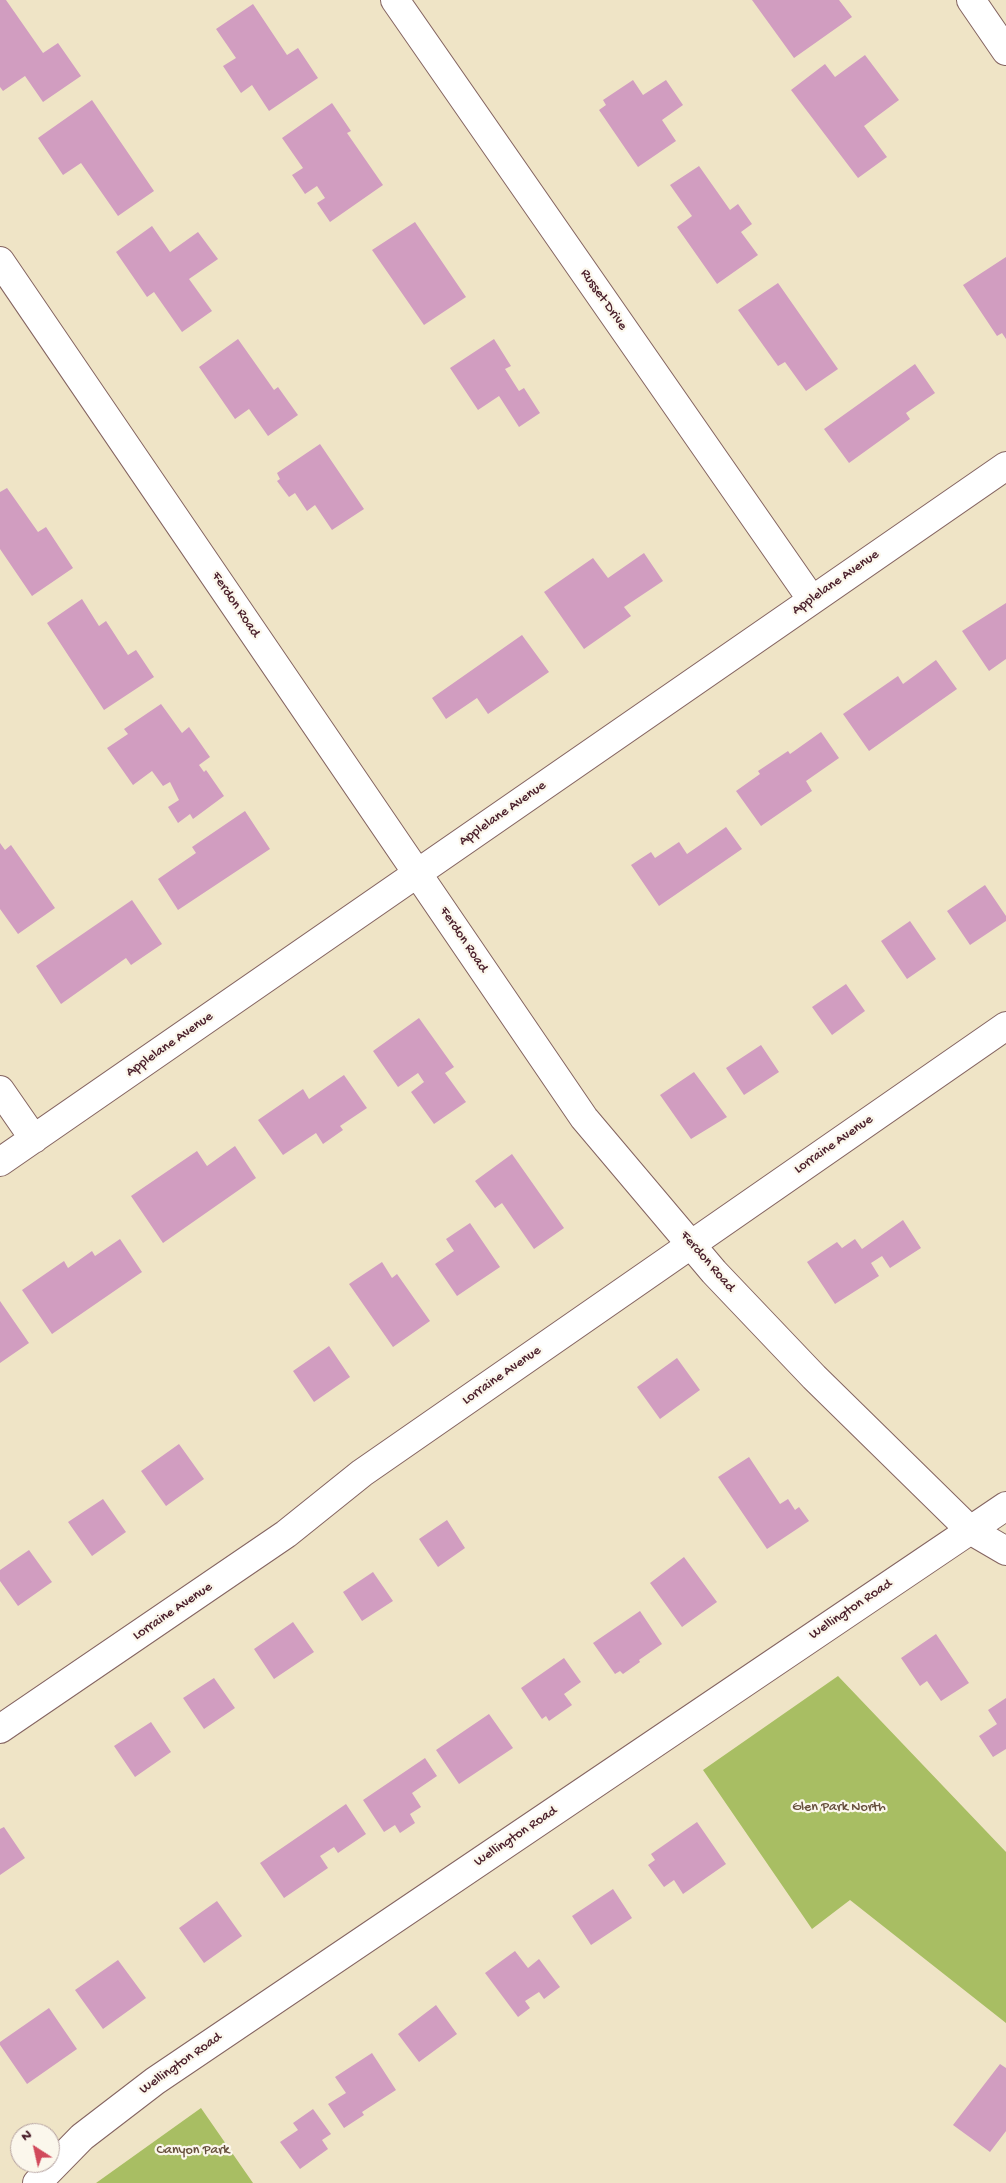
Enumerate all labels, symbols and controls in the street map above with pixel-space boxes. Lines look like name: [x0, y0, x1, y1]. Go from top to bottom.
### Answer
street label: Russet Drive: [576, 266, 630, 334]
street label: Applelane Avenue: [789, 547, 883, 619]
street label: Ferdon Road: [207, 569, 263, 641]
street label: Applelane Avenue: [456, 778, 550, 850]
street label: Ferdon Road: [435, 904, 491, 976]
street label: Applelane Avenue: [123, 1009, 217, 1081]
street label: Lorraine Avenue: [791, 1112, 877, 1178]
street label: Ferdon Road: [676, 1228, 738, 1296]
street label: Lorraine Avenue: [459, 1343, 545, 1409]
street label: Wellington Road: [806, 1576, 896, 1644]
street label: Lorraine Avenue: [130, 1579, 216, 1645]
park label: Glen Park North: [792, 1800, 886, 1816]
street label: Wellington Road: [471, 1803, 561, 1871]
street label: Wellington Road: [137, 2029, 225, 2099]
north arrow: [10, 2123, 60, 2173]
text: N: [18, 2127, 35, 2146]
park label: Canyon Park: [157, 2143, 229, 2159]

